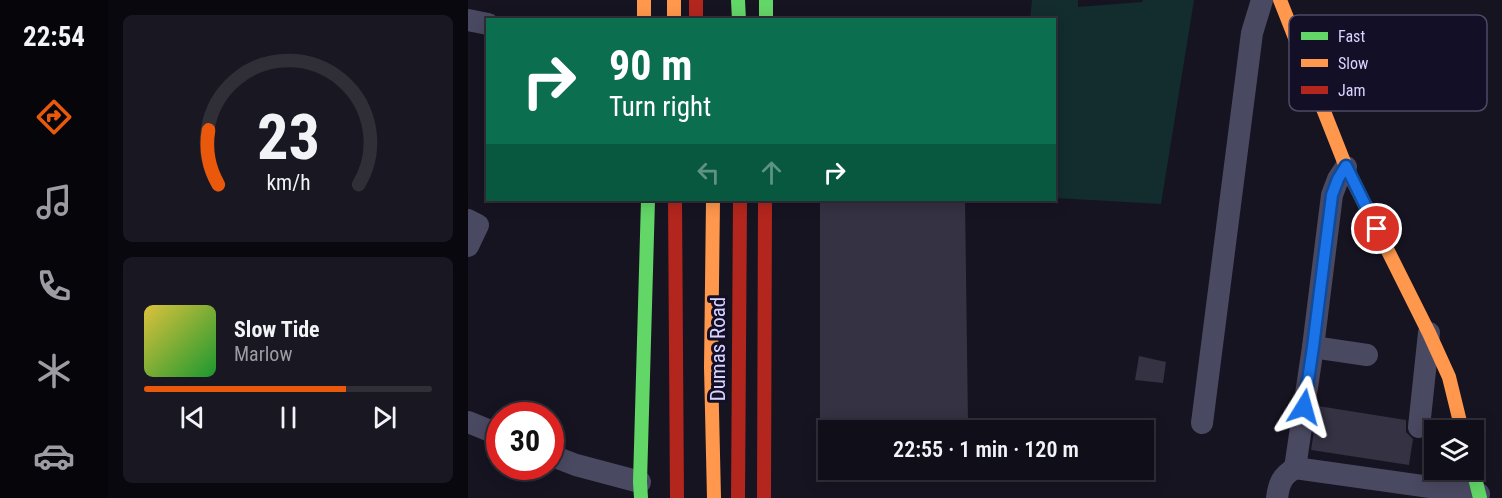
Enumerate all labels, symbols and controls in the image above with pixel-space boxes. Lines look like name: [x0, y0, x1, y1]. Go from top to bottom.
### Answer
legend: [1289, 15, 1487, 111]
text: 22:54: [23, 21, 85, 53]
text: Fast: [1338, 27, 1365, 46]
text: 90 m: [609, 41, 692, 90]
icon: right: [510, 42, 588, 120]
text: Slow: [1338, 54, 1368, 73]
text: Jam: [1338, 81, 1365, 100]
text: Turn right: [609, 91, 711, 123]
icon: directions: [33, 96, 75, 138]
text: 23: [256, 101, 320, 174]
icon: left: [692, 156, 725, 189]
icon: ahead: [755, 156, 788, 189]
icon: right: [818, 156, 851, 189]
text: km/h: [266, 171, 310, 196]
icon: music: [33, 181, 75, 223]
pin: [1351, 203, 1402, 254]
icon: arrive: [1360, 212, 1393, 245]
icon: phone: [33, 265, 75, 307]
street label: Dumas Road: [706, 297, 730, 401]
text: Slow Tide: [234, 317, 320, 342]
text: Marlow: [234, 342, 292, 366]
icon: climate: [33, 350, 75, 392]
position arrow: [1272, 375, 1336, 439]
icon: previous: [176, 401, 209, 434]
icon: pause: [272, 401, 305, 434]
icon: next: [368, 401, 401, 434]
speed limit sign: 30: [486, 402, 564, 480]
map controls: [1424, 420, 1484, 480]
button: layers: [1424, 420, 1484, 480]
icon: car: [33, 435, 75, 477]
text: 22:55 · 1 min · 120 m: [893, 437, 1079, 462]

